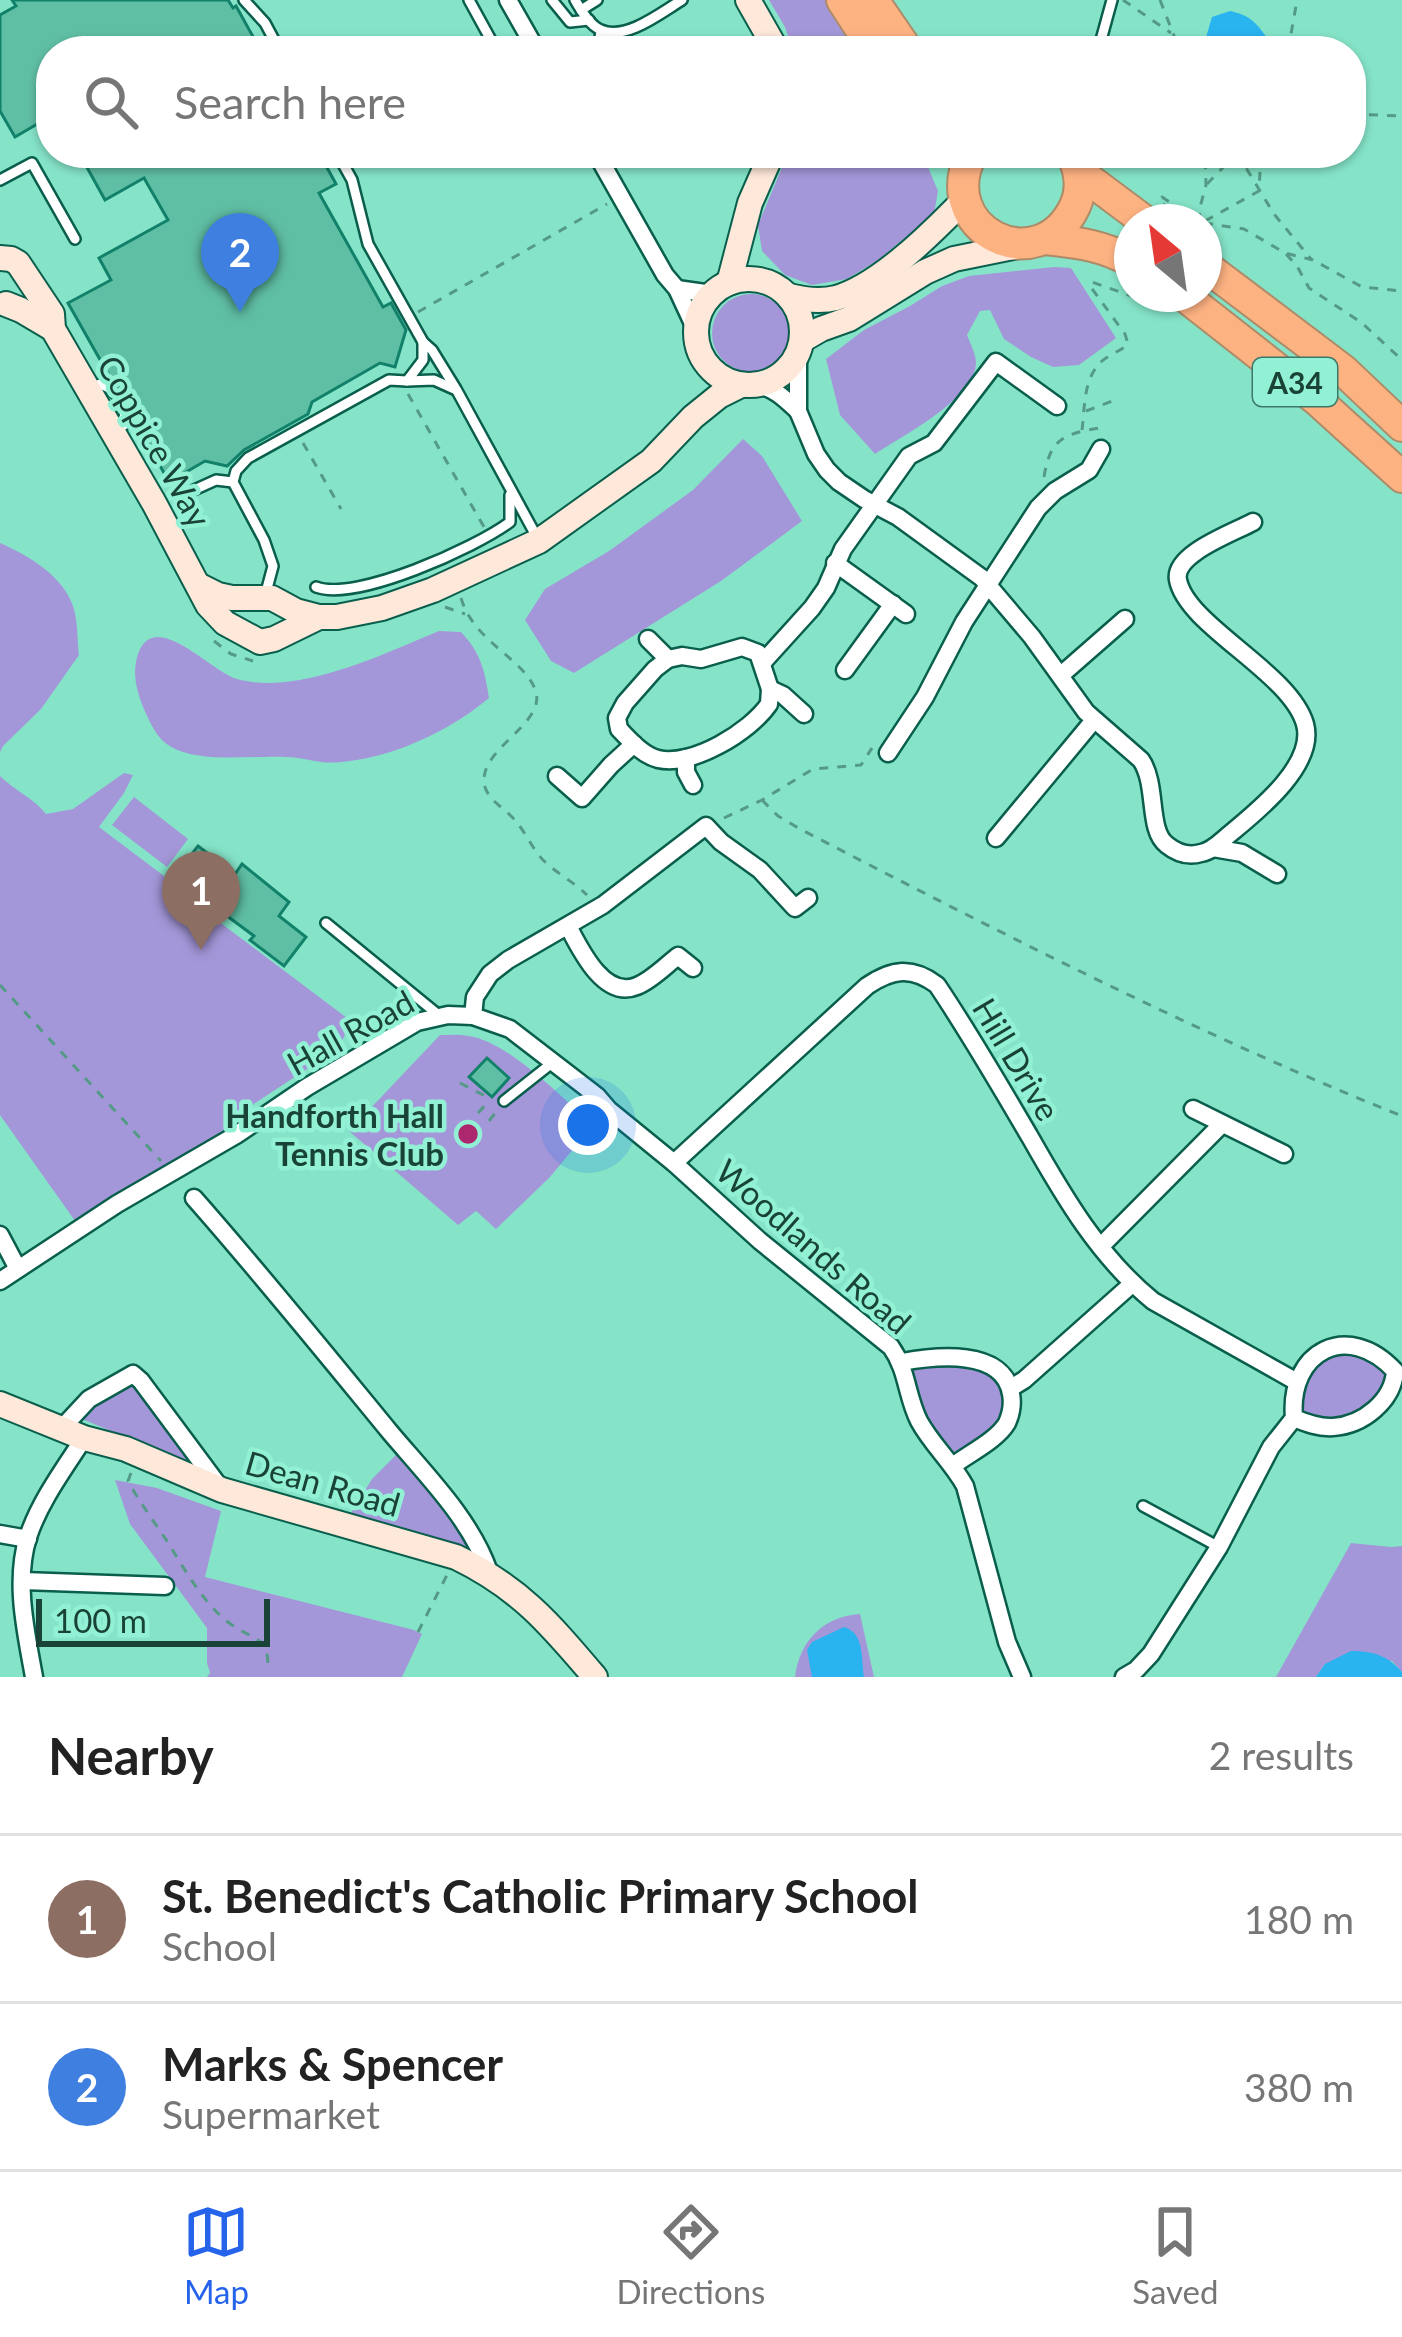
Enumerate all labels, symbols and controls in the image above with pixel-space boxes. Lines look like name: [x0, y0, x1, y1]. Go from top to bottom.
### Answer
search box: [36, 36, 1366, 168]
icon: search: [78, 69, 144, 135]
text: Search here: [174, 75, 406, 129]
north arrow: [1114, 204, 1222, 312]
pin: 2: [201, 213, 279, 312]
street label: Coppice Way: [90, 348, 220, 534]
road number: A34: [1253, 358, 1337, 406]
pin: 1: [162, 851, 240, 950]
street label: Hall Road: [280, 981, 420, 1083]
street label: Hill Drive: [965, 991, 1069, 1127]
place label: Handforth Hall Tennis Club: [225, 1095, 444, 1173]
your location: [558, 1095, 618, 1155]
marker: Handforth Hall Tennis Club: [455, 1121, 481, 1147]
street label: Woodlands Road: [708, 1150, 920, 1342]
street label: Dean Road: [241, 1442, 405, 1524]
scale bar: [36, 1593, 270, 1646]
text: 100 m: [54, 1600, 147, 1640]
text: Nearby: [48, 1725, 214, 1786]
text: 2 results: [1209, 1732, 1354, 1778]
text: St. Benedict's Catholic Primary School: [162, 1869, 919, 1923]
text: 1: [76, 1896, 98, 1942]
text: 180 m: [1244, 1896, 1354, 1942]
text: School: [162, 1923, 277, 1969]
text: Marks & Spencer: [162, 2037, 503, 2091]
text: 2: [76, 2064, 98, 2110]
text: 380 m: [1244, 2064, 1354, 2110]
text: Supermarket: [162, 2091, 380, 2137]
tab: Map: [183, 2199, 249, 2311]
tab: Directions: [616, 2199, 765, 2311]
tab: Saved: [1132, 2199, 1219, 2311]

